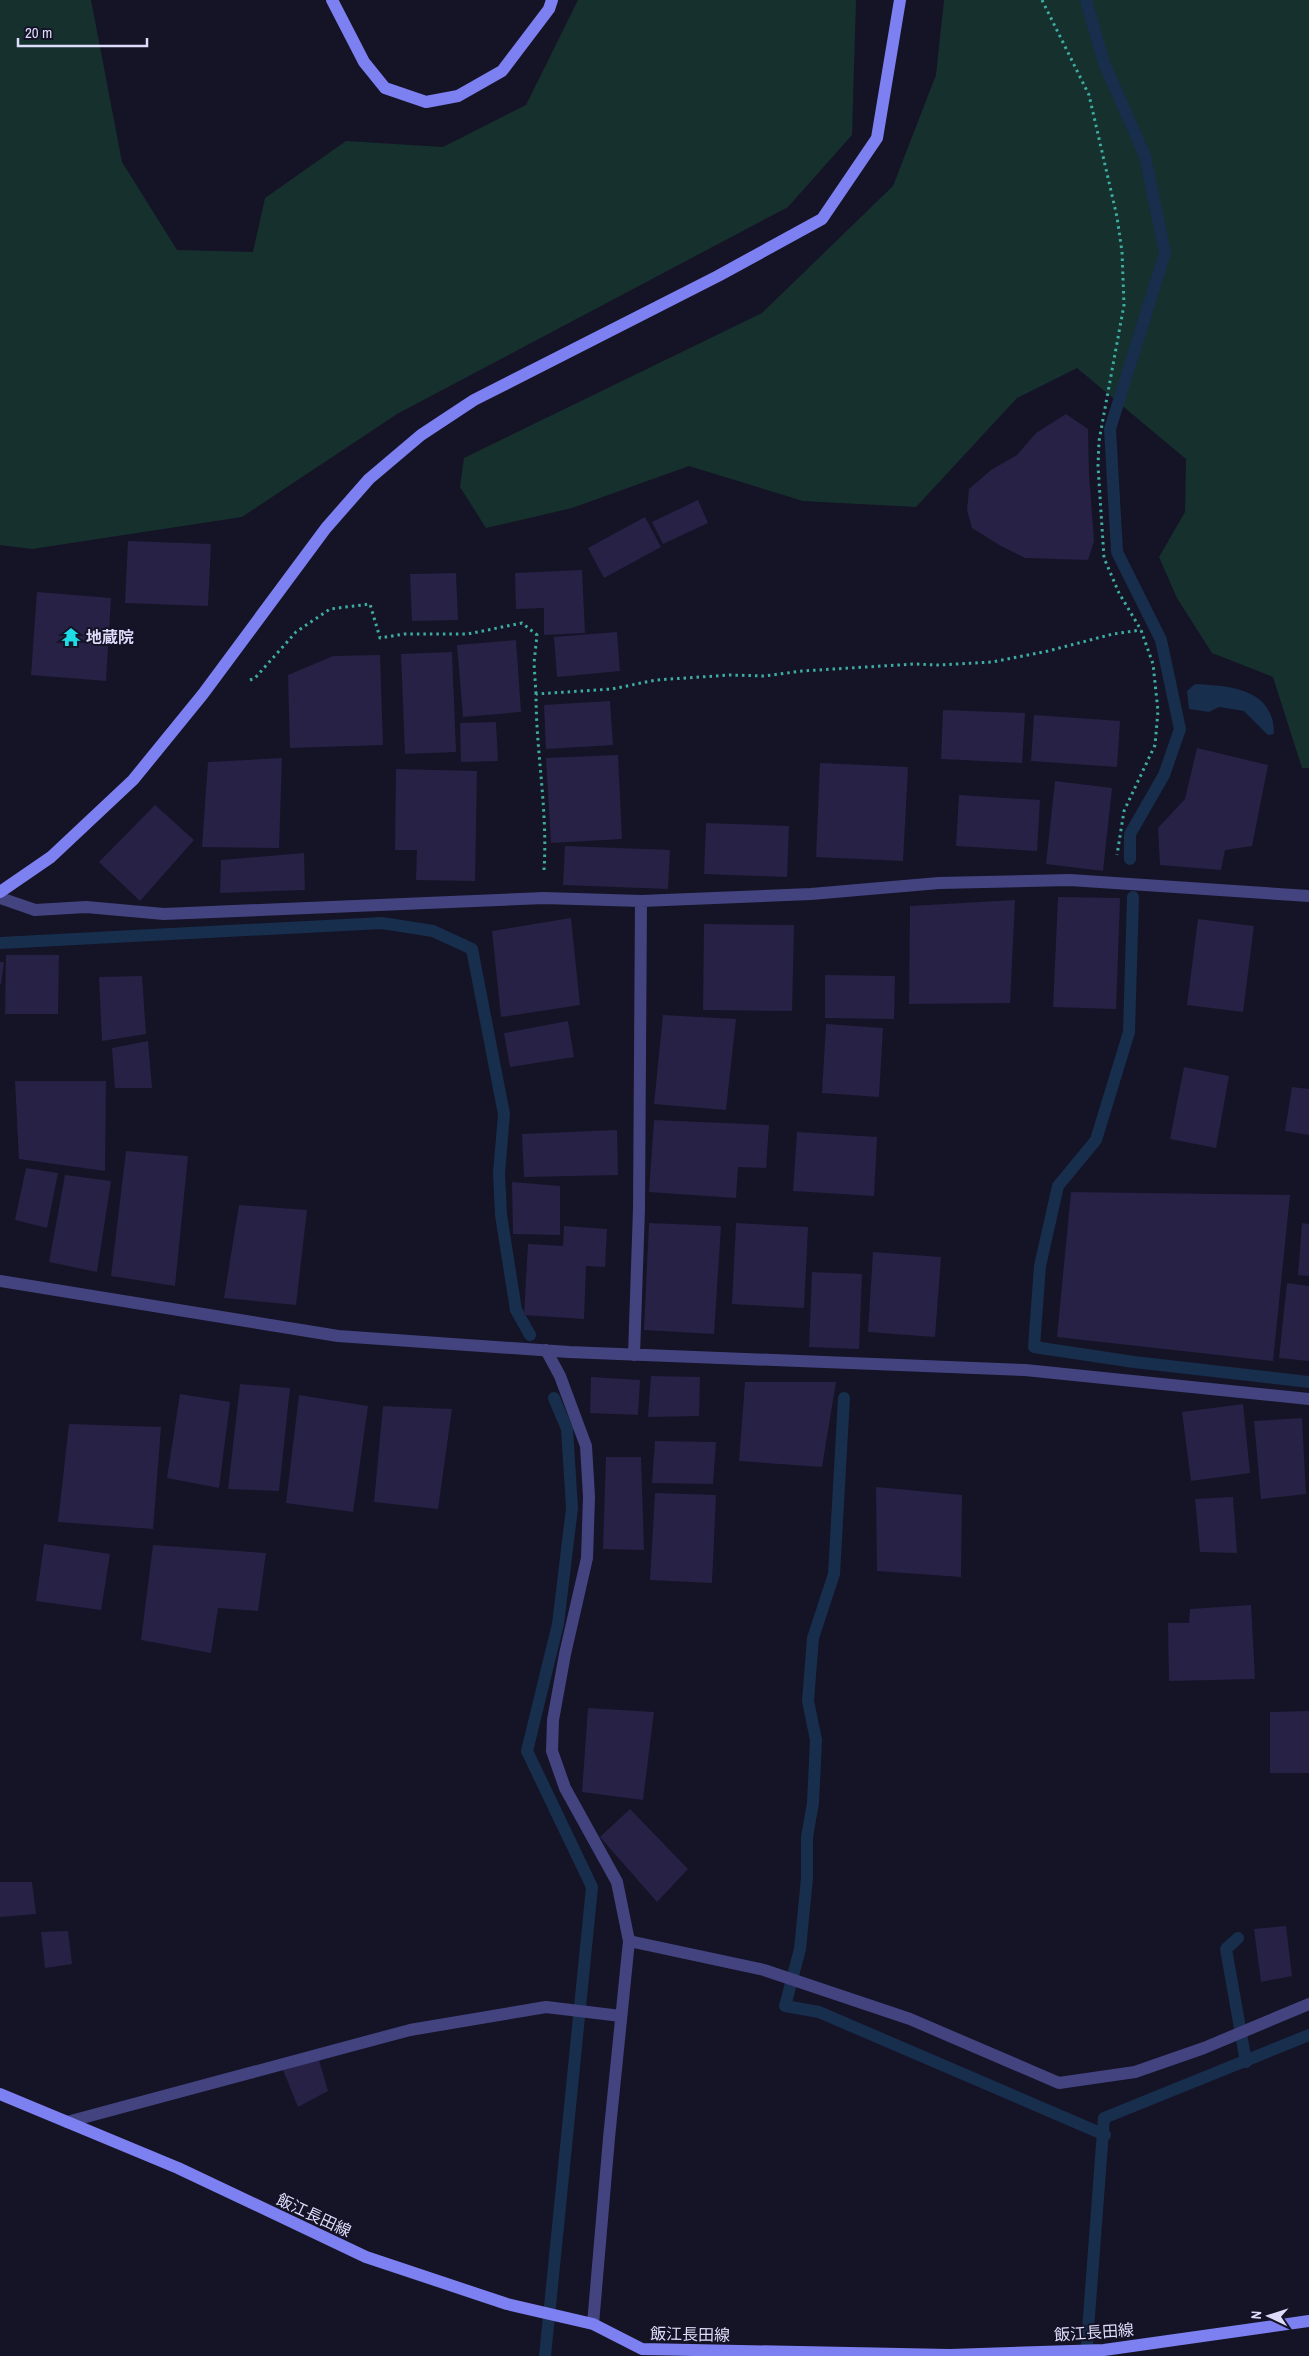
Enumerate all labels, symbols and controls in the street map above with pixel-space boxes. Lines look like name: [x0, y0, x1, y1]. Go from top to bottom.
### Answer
scale bar: [18, 15, 146, 47]
text: 20 m: [25, 22, 52, 43]
temple icon: 地蔵院: [60, 626, 82, 648]
place label: 地蔵院: [86, 626, 134, 648]
street label: 飯江長田線: [273, 2188, 355, 2242]
north arrow: [1244, 2291, 1294, 2341]
text: N: [1247, 2310, 1265, 2320]
street label: 飯江長田線: [1053, 2318, 1135, 2346]
street label: 飯江長田線: [650, 2322, 730, 2346]

